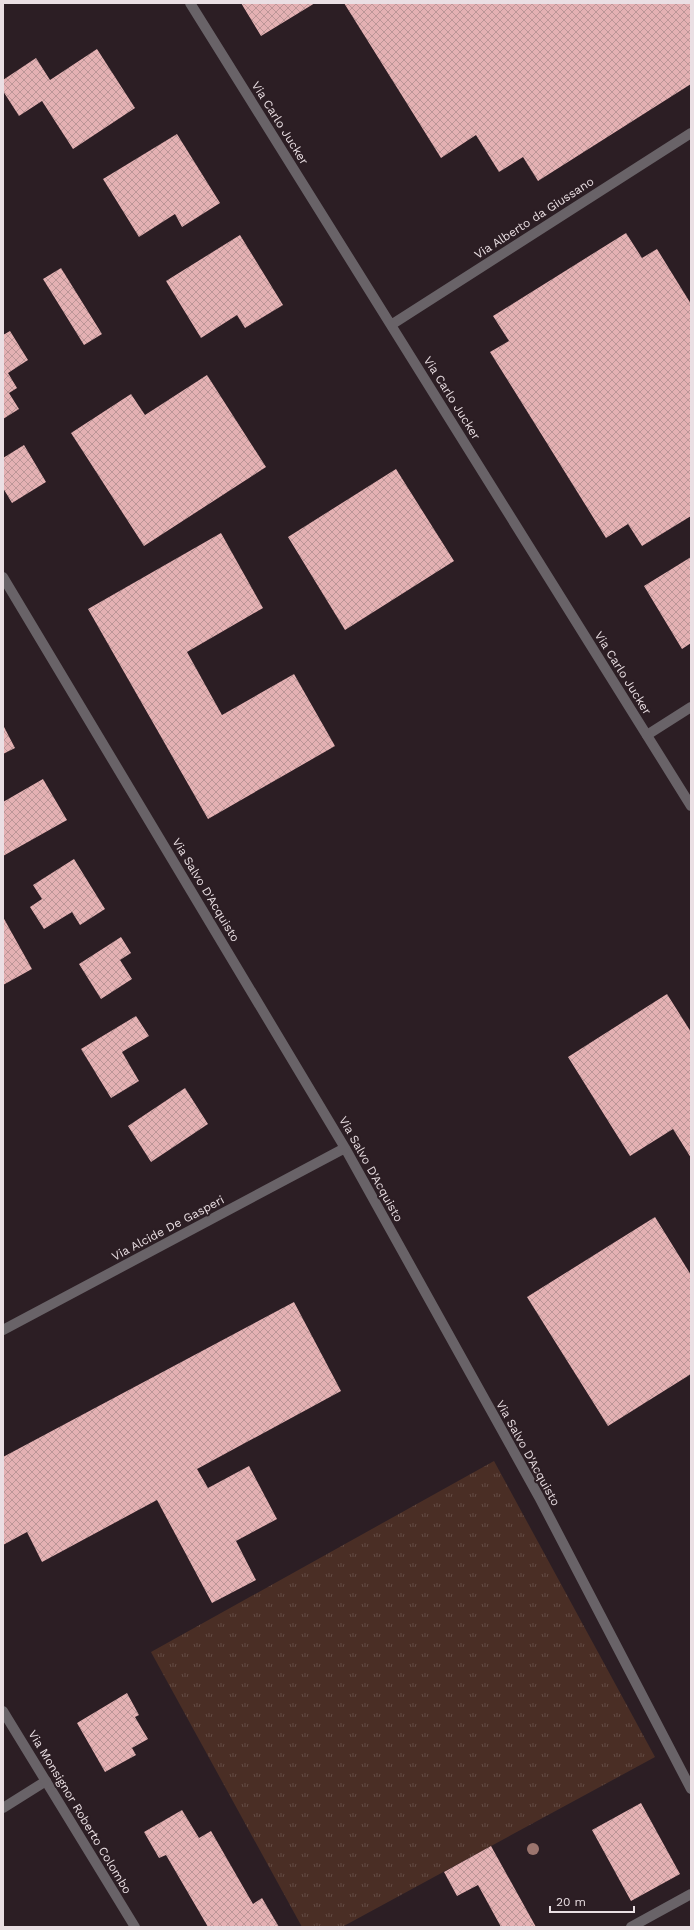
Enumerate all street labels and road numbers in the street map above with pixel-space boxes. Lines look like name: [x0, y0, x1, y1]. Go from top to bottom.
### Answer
street label: Via Carlo Jucker: [249, 79, 311, 167]
street label: Via Alberto da Giussano: [472, 174, 596, 262]
street label: Via Carlo Jucker: [421, 354, 483, 442]
street label: Via Carlo Jucker: [592, 629, 654, 717]
street label: Via Salvo D'Acquisto: [170, 836, 242, 944]
street label: Via Salvo D'Acquisto: [336, 1114, 406, 1224]
street label: Via Alcide De Gasperi: [109, 1192, 227, 1264]
street label: Via Salvo D'Acquisto: [493, 1398, 563, 1508]
street label: Via Monsignor Roberto Colombo: [25, 1728, 135, 1896]

